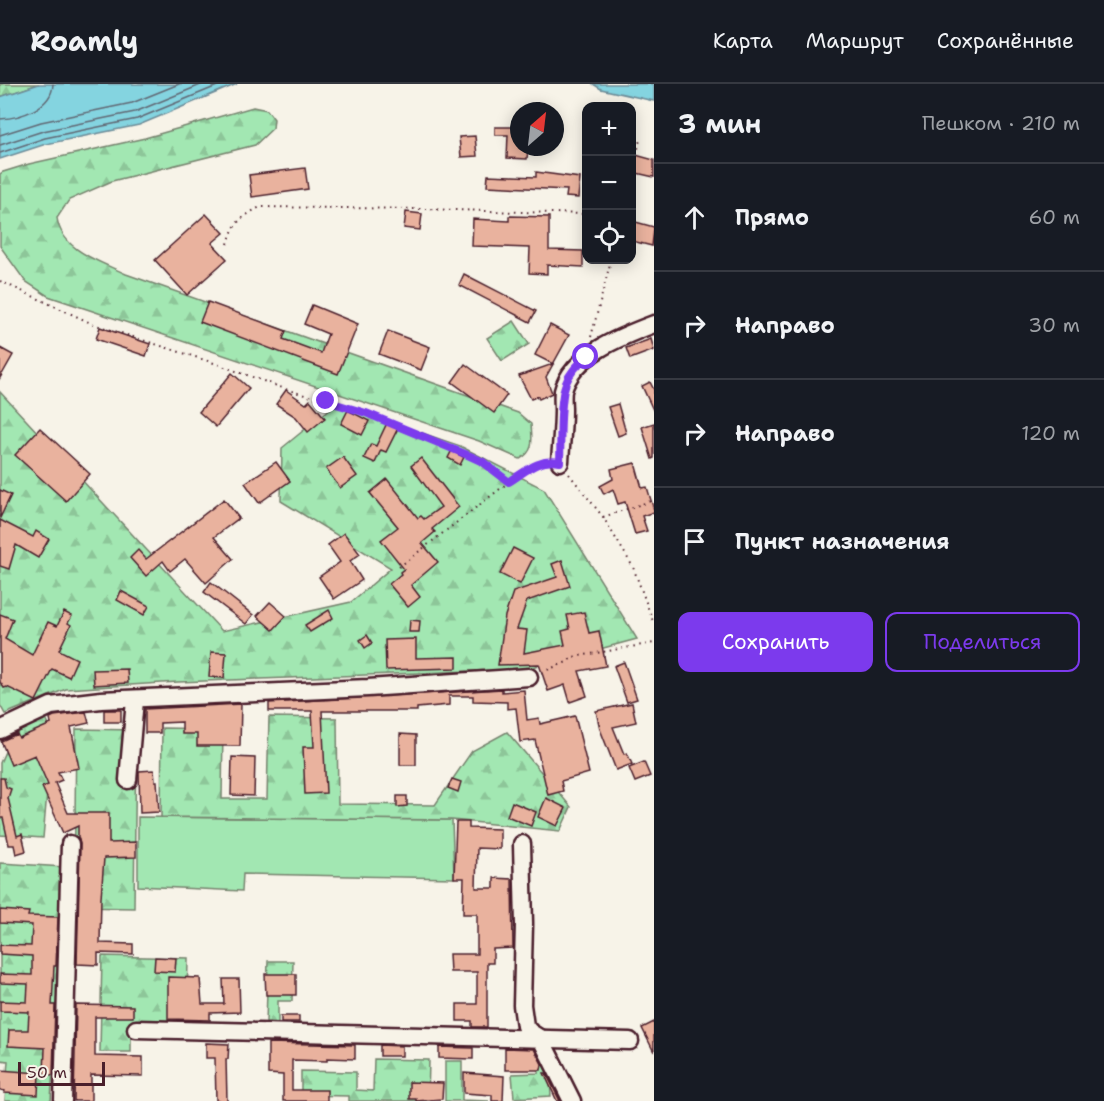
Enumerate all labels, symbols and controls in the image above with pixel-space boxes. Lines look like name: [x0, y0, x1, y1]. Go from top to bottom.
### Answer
text: Roamly: [30, 22, 138, 60]
text: Карта: [713, 27, 773, 55]
text: Маршрут: [806, 27, 904, 55]
text: Сохранённые: [937, 27, 1074, 55]
north arrow: [510, 102, 564, 156]
map controls: [582, 102, 636, 264]
button: +: [582, 102, 636, 156]
text: 3 мин: [678, 106, 761, 141]
text: Пешком · 210 m: [922, 110, 1080, 136]
button: −: [582, 156, 636, 210]
icon: ahead: [678, 201, 711, 234]
text: Прямо: [735, 203, 809, 232]
text: 60 m: [1028, 204, 1080, 230]
button: locate: [582, 210, 636, 264]
icon: right: [678, 309, 711, 342]
text: Направо: [735, 311, 835, 340]
text: 30 m: [1028, 312, 1080, 338]
route start: [572, 343, 598, 369]
route end: [312, 387, 338, 413]
icon: right: [678, 417, 711, 450]
text: Направо: [735, 419, 835, 448]
text: 120 m: [1021, 420, 1080, 446]
icon: arrive: [678, 525, 711, 558]
text: Пункт назначения: [735, 527, 949, 556]
button: Сохранить: [678, 612, 873, 672]
button: Поделиться: [885, 612, 1080, 672]
scale bar: [18, 1059, 105, 1086]
text: 50 m: [27, 1062, 67, 1083]

